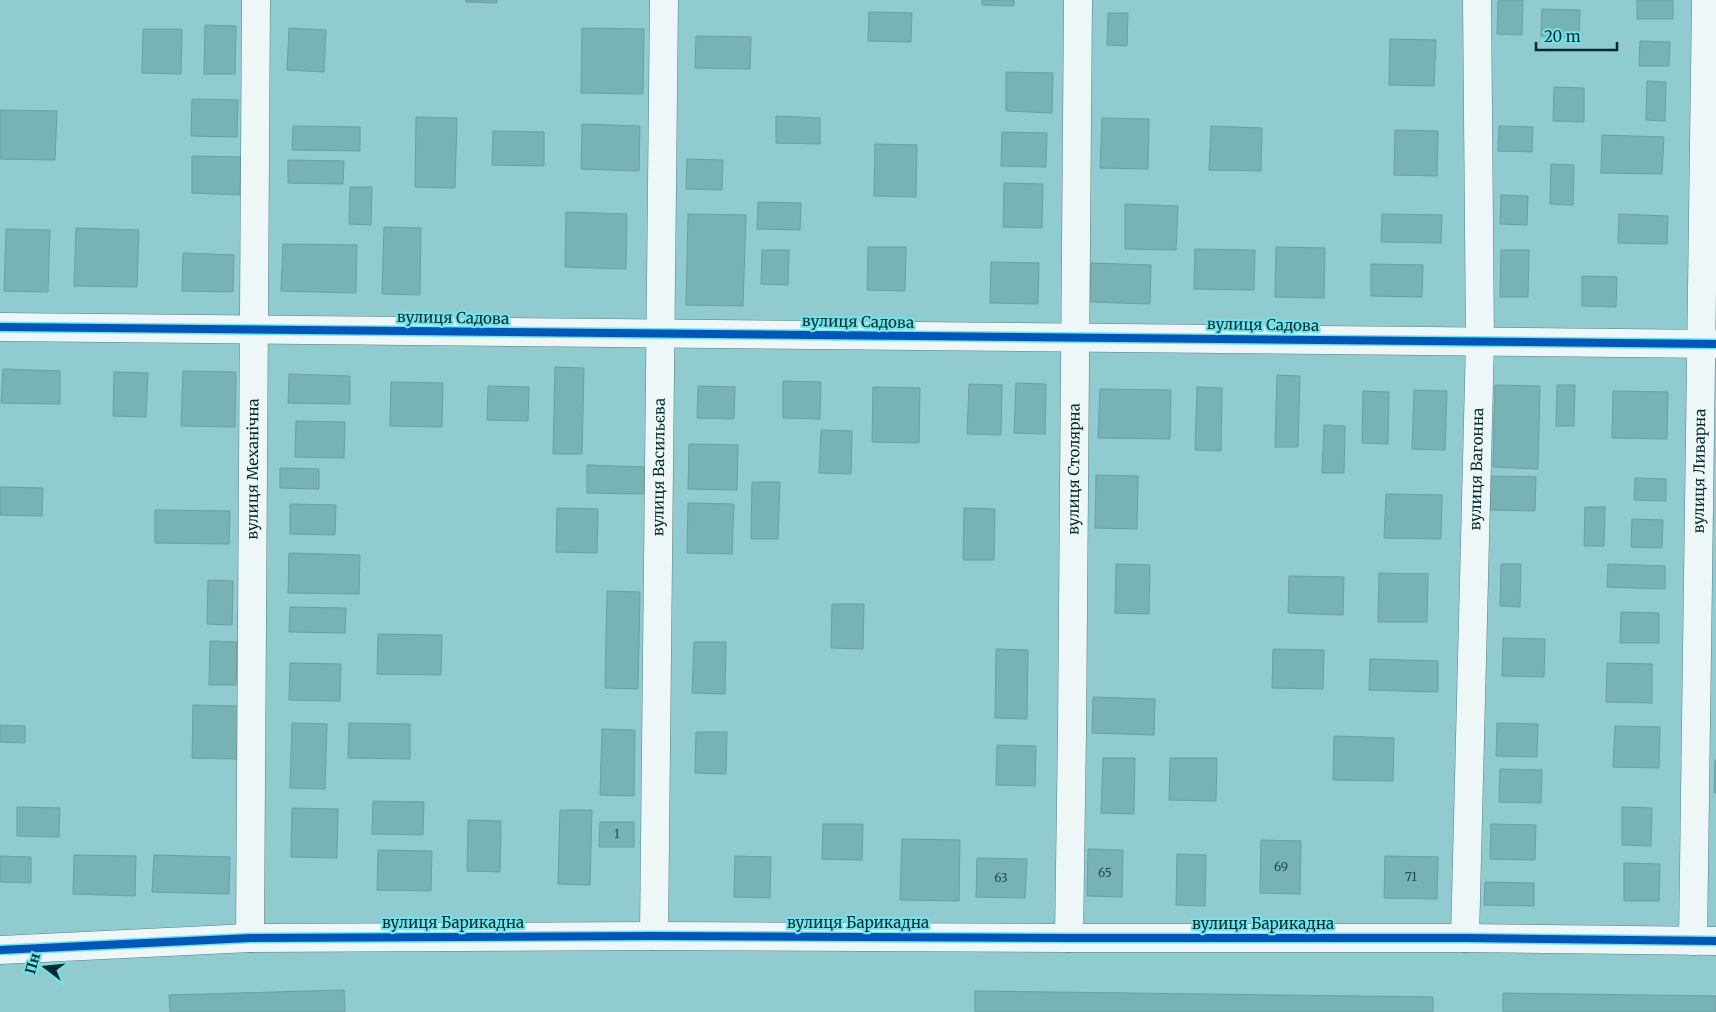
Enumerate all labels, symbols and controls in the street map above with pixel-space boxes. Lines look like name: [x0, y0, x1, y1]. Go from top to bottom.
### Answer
scale bar: [1536, 20, 1617, 52]
text: 20 m: [1544, 27, 1581, 46]
street label: вулиця Садова: [397, 307, 509, 328]
street label: вулиця Садова: [802, 311, 914, 332]
street label: вулиця Садова: [1207, 314, 1319, 335]
street label: вулиця Механічна: [243, 398, 262, 540]
street label: вулиця Васильєва: [648, 398, 669, 536]
street label: вулиця Столярна: [1064, 403, 1084, 535]
street label: вулиця Вагонна: [1465, 408, 1487, 531]
street label: вулиця Ливарна: [1689, 409, 1709, 534]
house number: 1: [614, 826, 620, 841]
house number: 69: [1274, 859, 1288, 874]
house number: 65: [1098, 865, 1112, 880]
house number: 71: [1405, 869, 1418, 884]
house number: 63: [994, 870, 1008, 885]
street label: вулиця Барикадна: [382, 913, 524, 932]
street label: вулиця Барикадна: [787, 913, 929, 932]
street label: вулиця Барикадна: [1192, 914, 1334, 933]
north arrow: [20, 942, 70, 992]
text: Пн: [21, 951, 44, 976]

